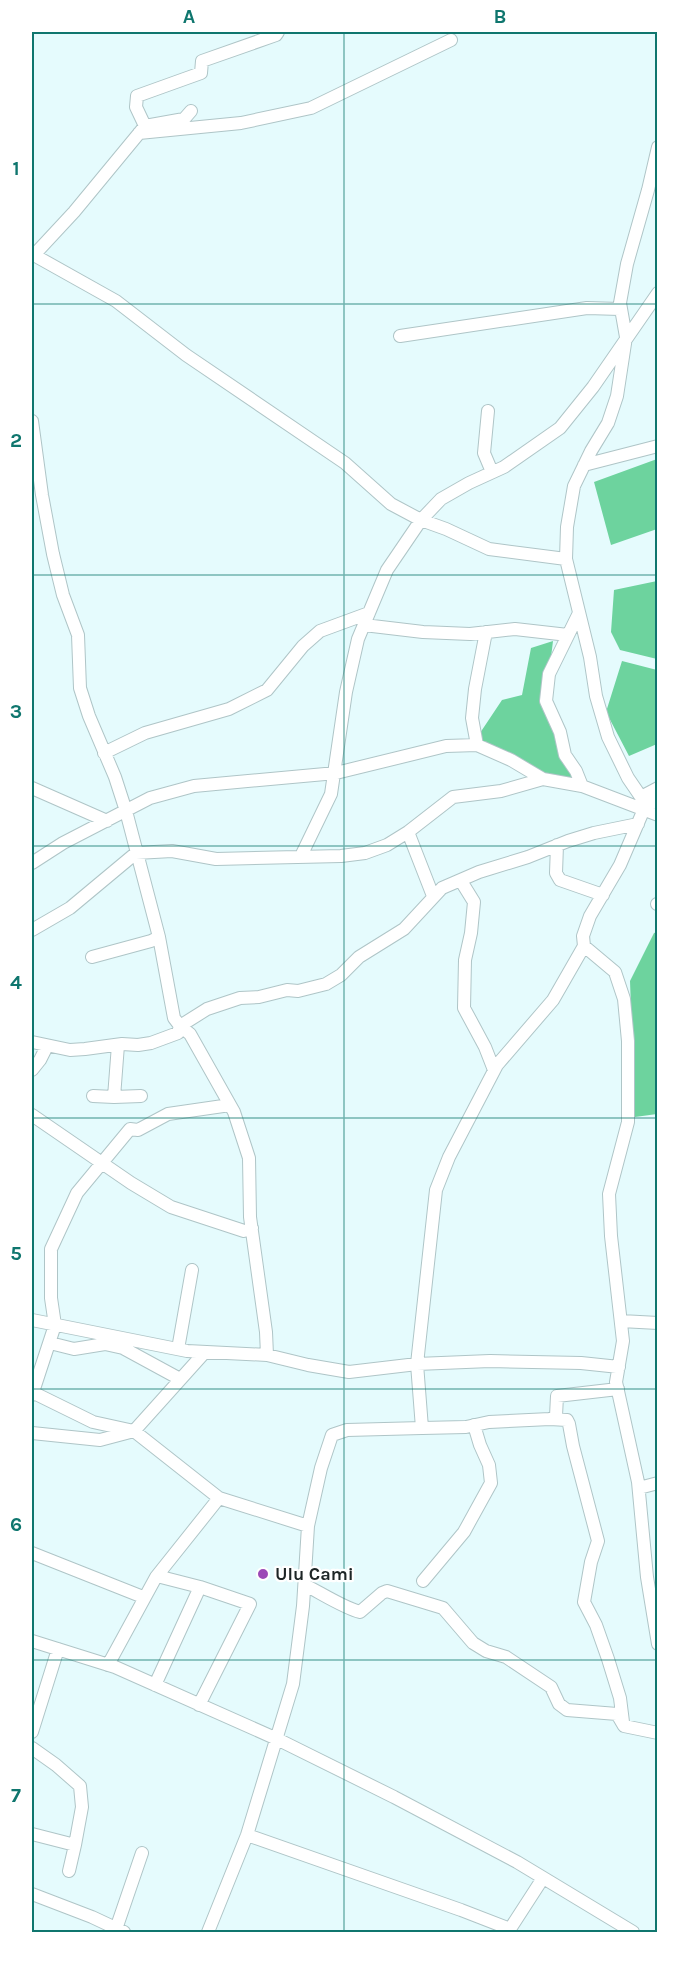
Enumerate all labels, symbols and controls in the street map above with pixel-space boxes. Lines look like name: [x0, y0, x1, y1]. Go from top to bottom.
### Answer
text: A: [183, 5, 196, 28]
text: B: [494, 5, 506, 28]
text: 1: [12, 157, 20, 180]
text: 2: [10, 429, 22, 452]
text: 3: [10, 700, 22, 723]
text: 4: [10, 971, 22, 994]
text: 5: [10, 1242, 22, 1265]
text: 6: [10, 1513, 22, 1536]
place label: Ulu Cami: [275, 1563, 354, 1585]
marker: Ulu Cami: [256, 1567, 270, 1581]
text: 7: [11, 1784, 21, 1807]

